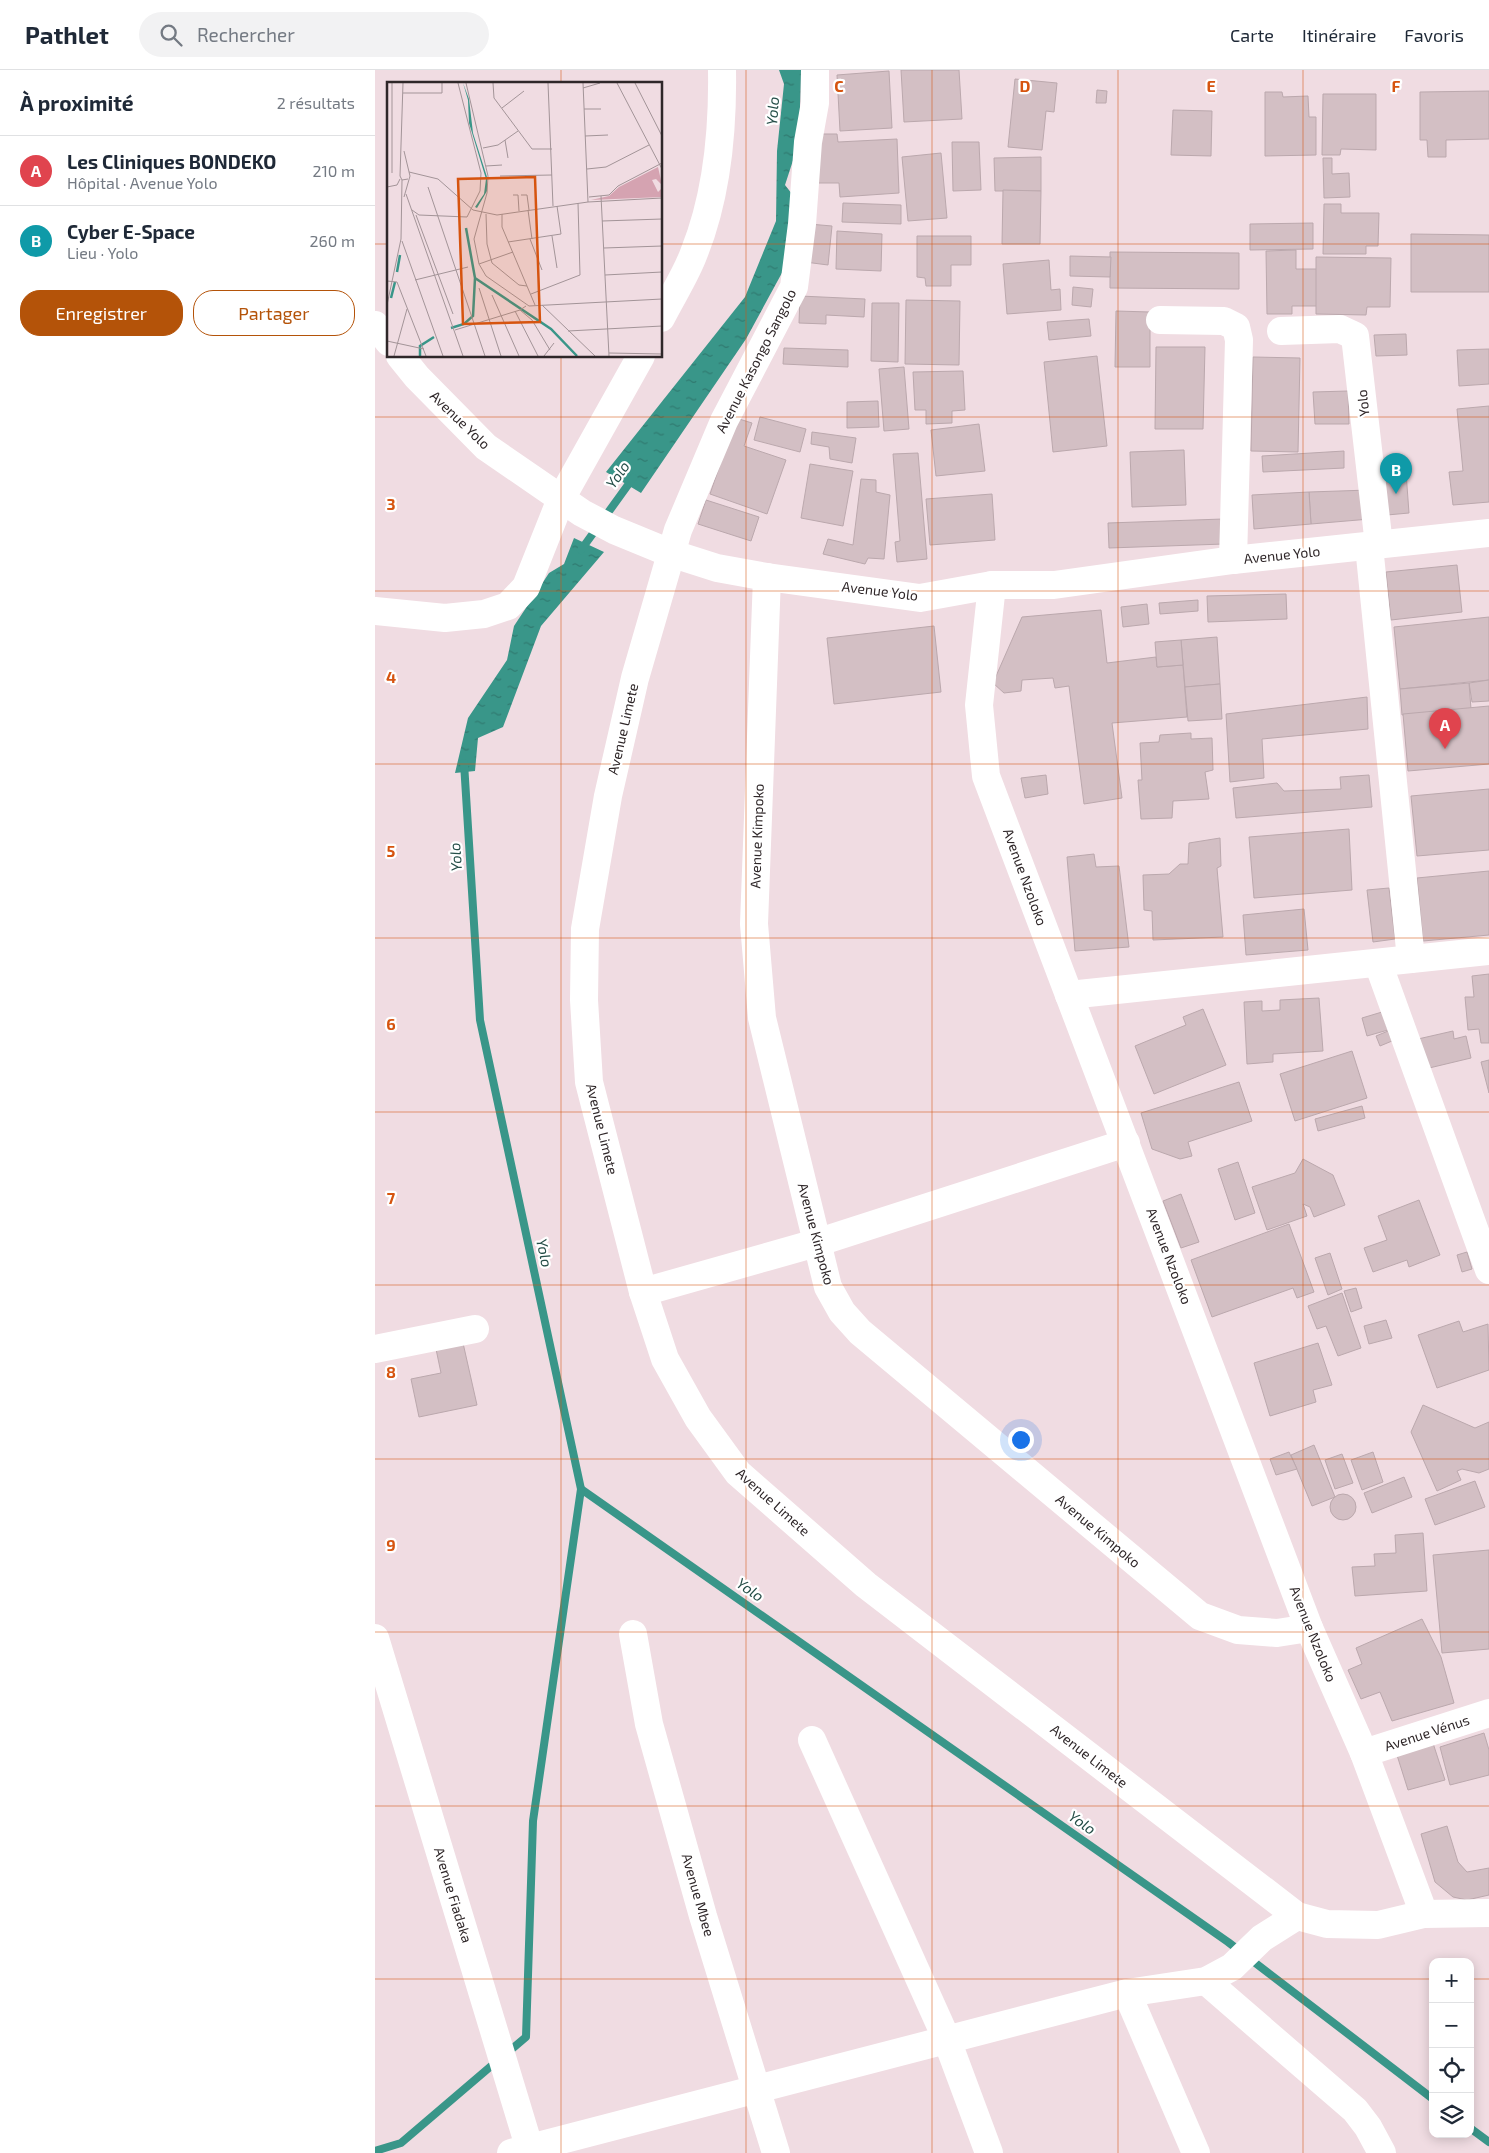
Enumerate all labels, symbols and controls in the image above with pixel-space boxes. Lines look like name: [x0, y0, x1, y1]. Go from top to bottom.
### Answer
search box: [139, 12, 489, 57]
text: Pathlet: [25, 20, 109, 49]
icon: search: [157, 21, 185, 49]
text: Rechercher: [197, 23, 295, 46]
text: Carte: [1230, 24, 1274, 46]
text: Itinéraire: [1302, 24, 1376, 46]
text: Favoris: [1404, 24, 1464, 46]
text: C: [834, 76, 844, 95]
text: D: [1020, 76, 1031, 95]
text: E: [1206, 76, 1216, 95]
text: F: [1392, 76, 1401, 95]
inset map: [387, 82, 663, 358]
text: À proximité: [20, 90, 134, 115]
text: 2 résultats: [277, 93, 355, 112]
water label: Yolo: [762, 96, 782, 126]
text: Les Cliniques BONDEKO: [67, 150, 276, 173]
text: A: [31, 161, 41, 180]
text: 210 m: [312, 161, 355, 180]
text: Hôpital · Avenue Yolo: [67, 173, 218, 192]
text: Cyber E-Space: [67, 220, 195, 243]
text: B: [31, 231, 41, 250]
text: 260 m: [310, 231, 355, 250]
text: Lieu · Yolo: [67, 243, 138, 262]
street label: Avenue Kasongo Sangolo: [712, 286, 799, 436]
button: Enregistrer: [20, 290, 183, 336]
button: Partager: [193, 290, 355, 336]
street label: Avenue Yolo: [427, 387, 494, 452]
street label: Yolo: [1353, 389, 1372, 417]
pin: B: [1380, 453, 1412, 494]
water label: Yolo: [602, 457, 633, 491]
text: 3: [386, 494, 396, 513]
street label: Avenue Yolo: [1243, 542, 1321, 567]
street label: Avenue Yolo: [841, 577, 919, 604]
text: 4: [386, 667, 396, 686]
street label: Avenue Limete: [604, 681, 641, 776]
pin: A: [1429, 708, 1461, 749]
street label: Avenue Kimpoko: [746, 783, 767, 889]
street label: Avenue Nzoloko: [1000, 826, 1051, 928]
text: 5: [387, 841, 396, 860]
water label: Yolo: [445, 842, 465, 872]
text: 6: [386, 1014, 396, 1033]
street label: Avenue Limete: [583, 1082, 622, 1176]
street label: Avenue Kimpoko: [795, 1181, 838, 1287]
text: 7: [387, 1188, 396, 1207]
street label: Avenue Nzoloko: [1143, 1205, 1196, 1307]
water label: Yolo: [533, 1237, 557, 1269]
text: 8: [386, 1362, 396, 1381]
your location: [1008, 1427, 1034, 1453]
street label: Avenue Limete: [733, 1464, 814, 1539]
street label: Avenue Kimpoko: [1053, 1490, 1144, 1571]
text: 9: [386, 1535, 396, 1554]
water label: Yolo: [734, 1574, 768, 1605]
street label: Avenue Nzoloko: [1286, 1583, 1340, 1684]
street label: Avenue Vénus: [1382, 1711, 1472, 1754]
street label: Avenue Limete: [1047, 1720, 1131, 1791]
water label: Yolo: [1066, 1807, 1100, 1838]
street label: Avenue Fiadaka: [431, 1845, 476, 1945]
street label: Avenue Mbee: [679, 1852, 718, 1938]
map controls: [1429, 1958, 1474, 2138]
button: +: [1429, 1958, 1474, 2003]
button: −: [1429, 2003, 1474, 2048]
button: locate: [1429, 2048, 1474, 2093]
button: layers: [1429, 2093, 1474, 2138]

